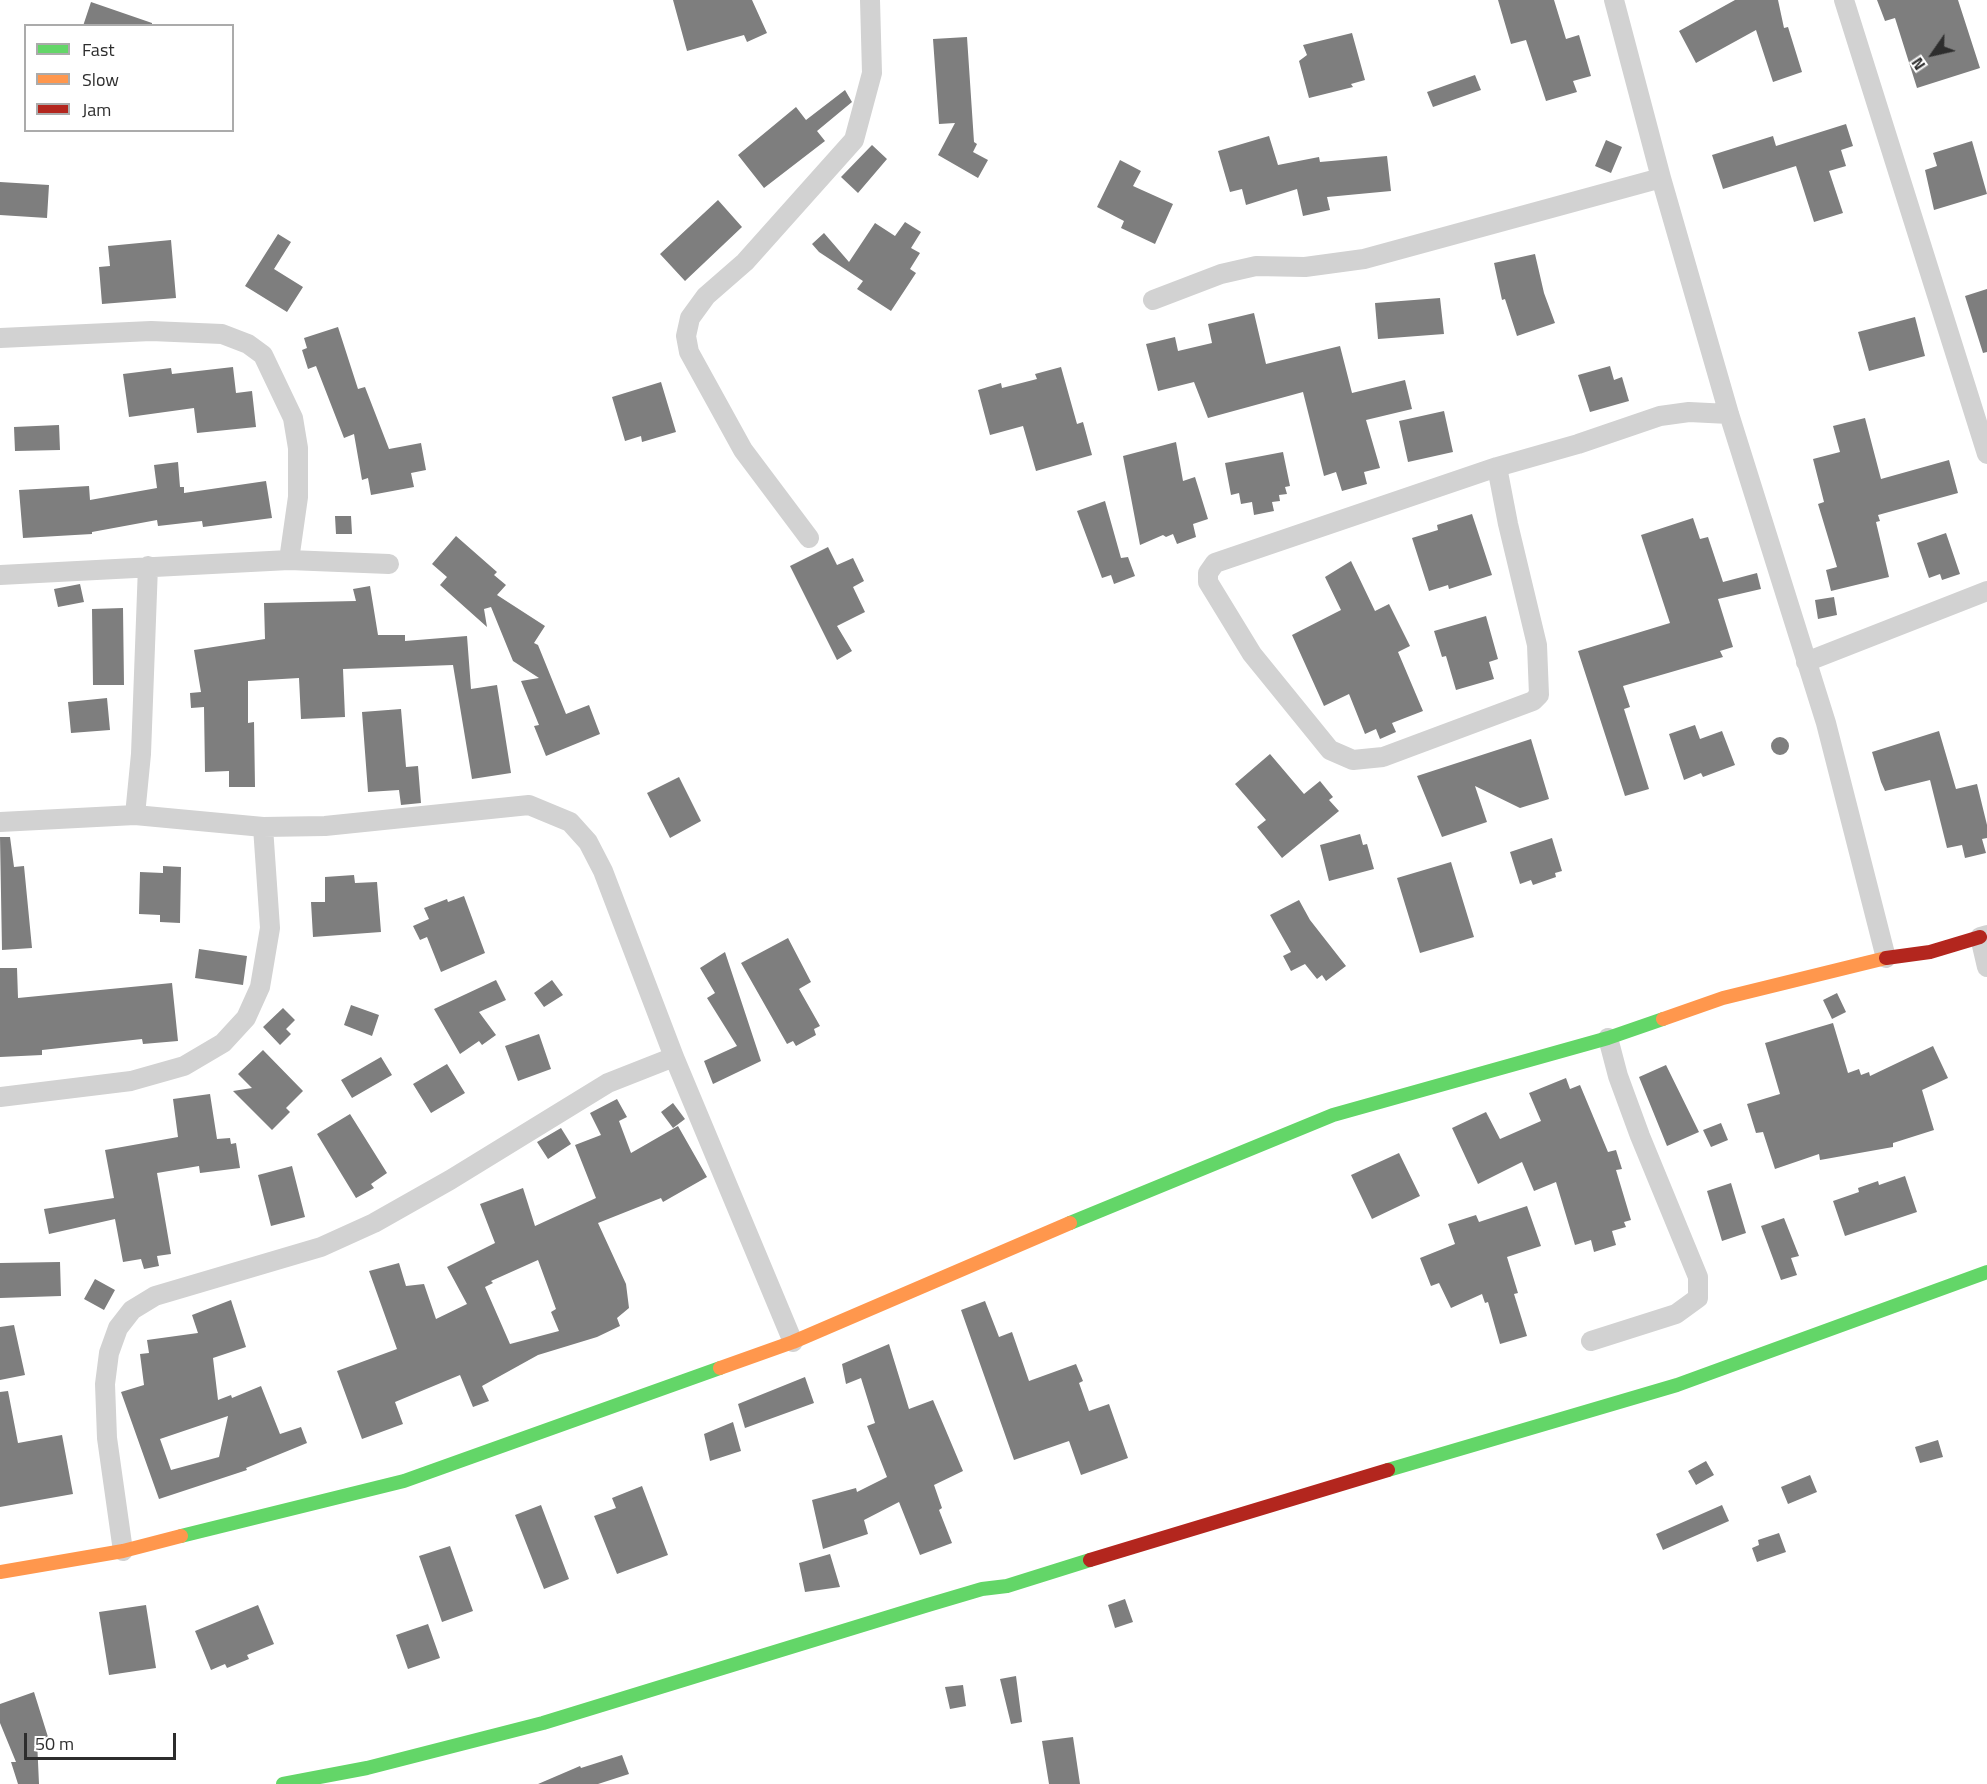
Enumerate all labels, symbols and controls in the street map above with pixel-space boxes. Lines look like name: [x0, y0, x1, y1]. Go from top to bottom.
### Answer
legend: [24, 24, 234, 132]
north arrow: [1903, 24, 1963, 84]
text: Fast: [82, 36, 115, 63]
text: N: [1905, 53, 1931, 75]
text: Slow: [82, 66, 119, 93]
text: Jam: [82, 96, 111, 123]
scale bar: [27, 1721, 178, 1759]
text: 50 m: [35, 1730, 74, 1757]

